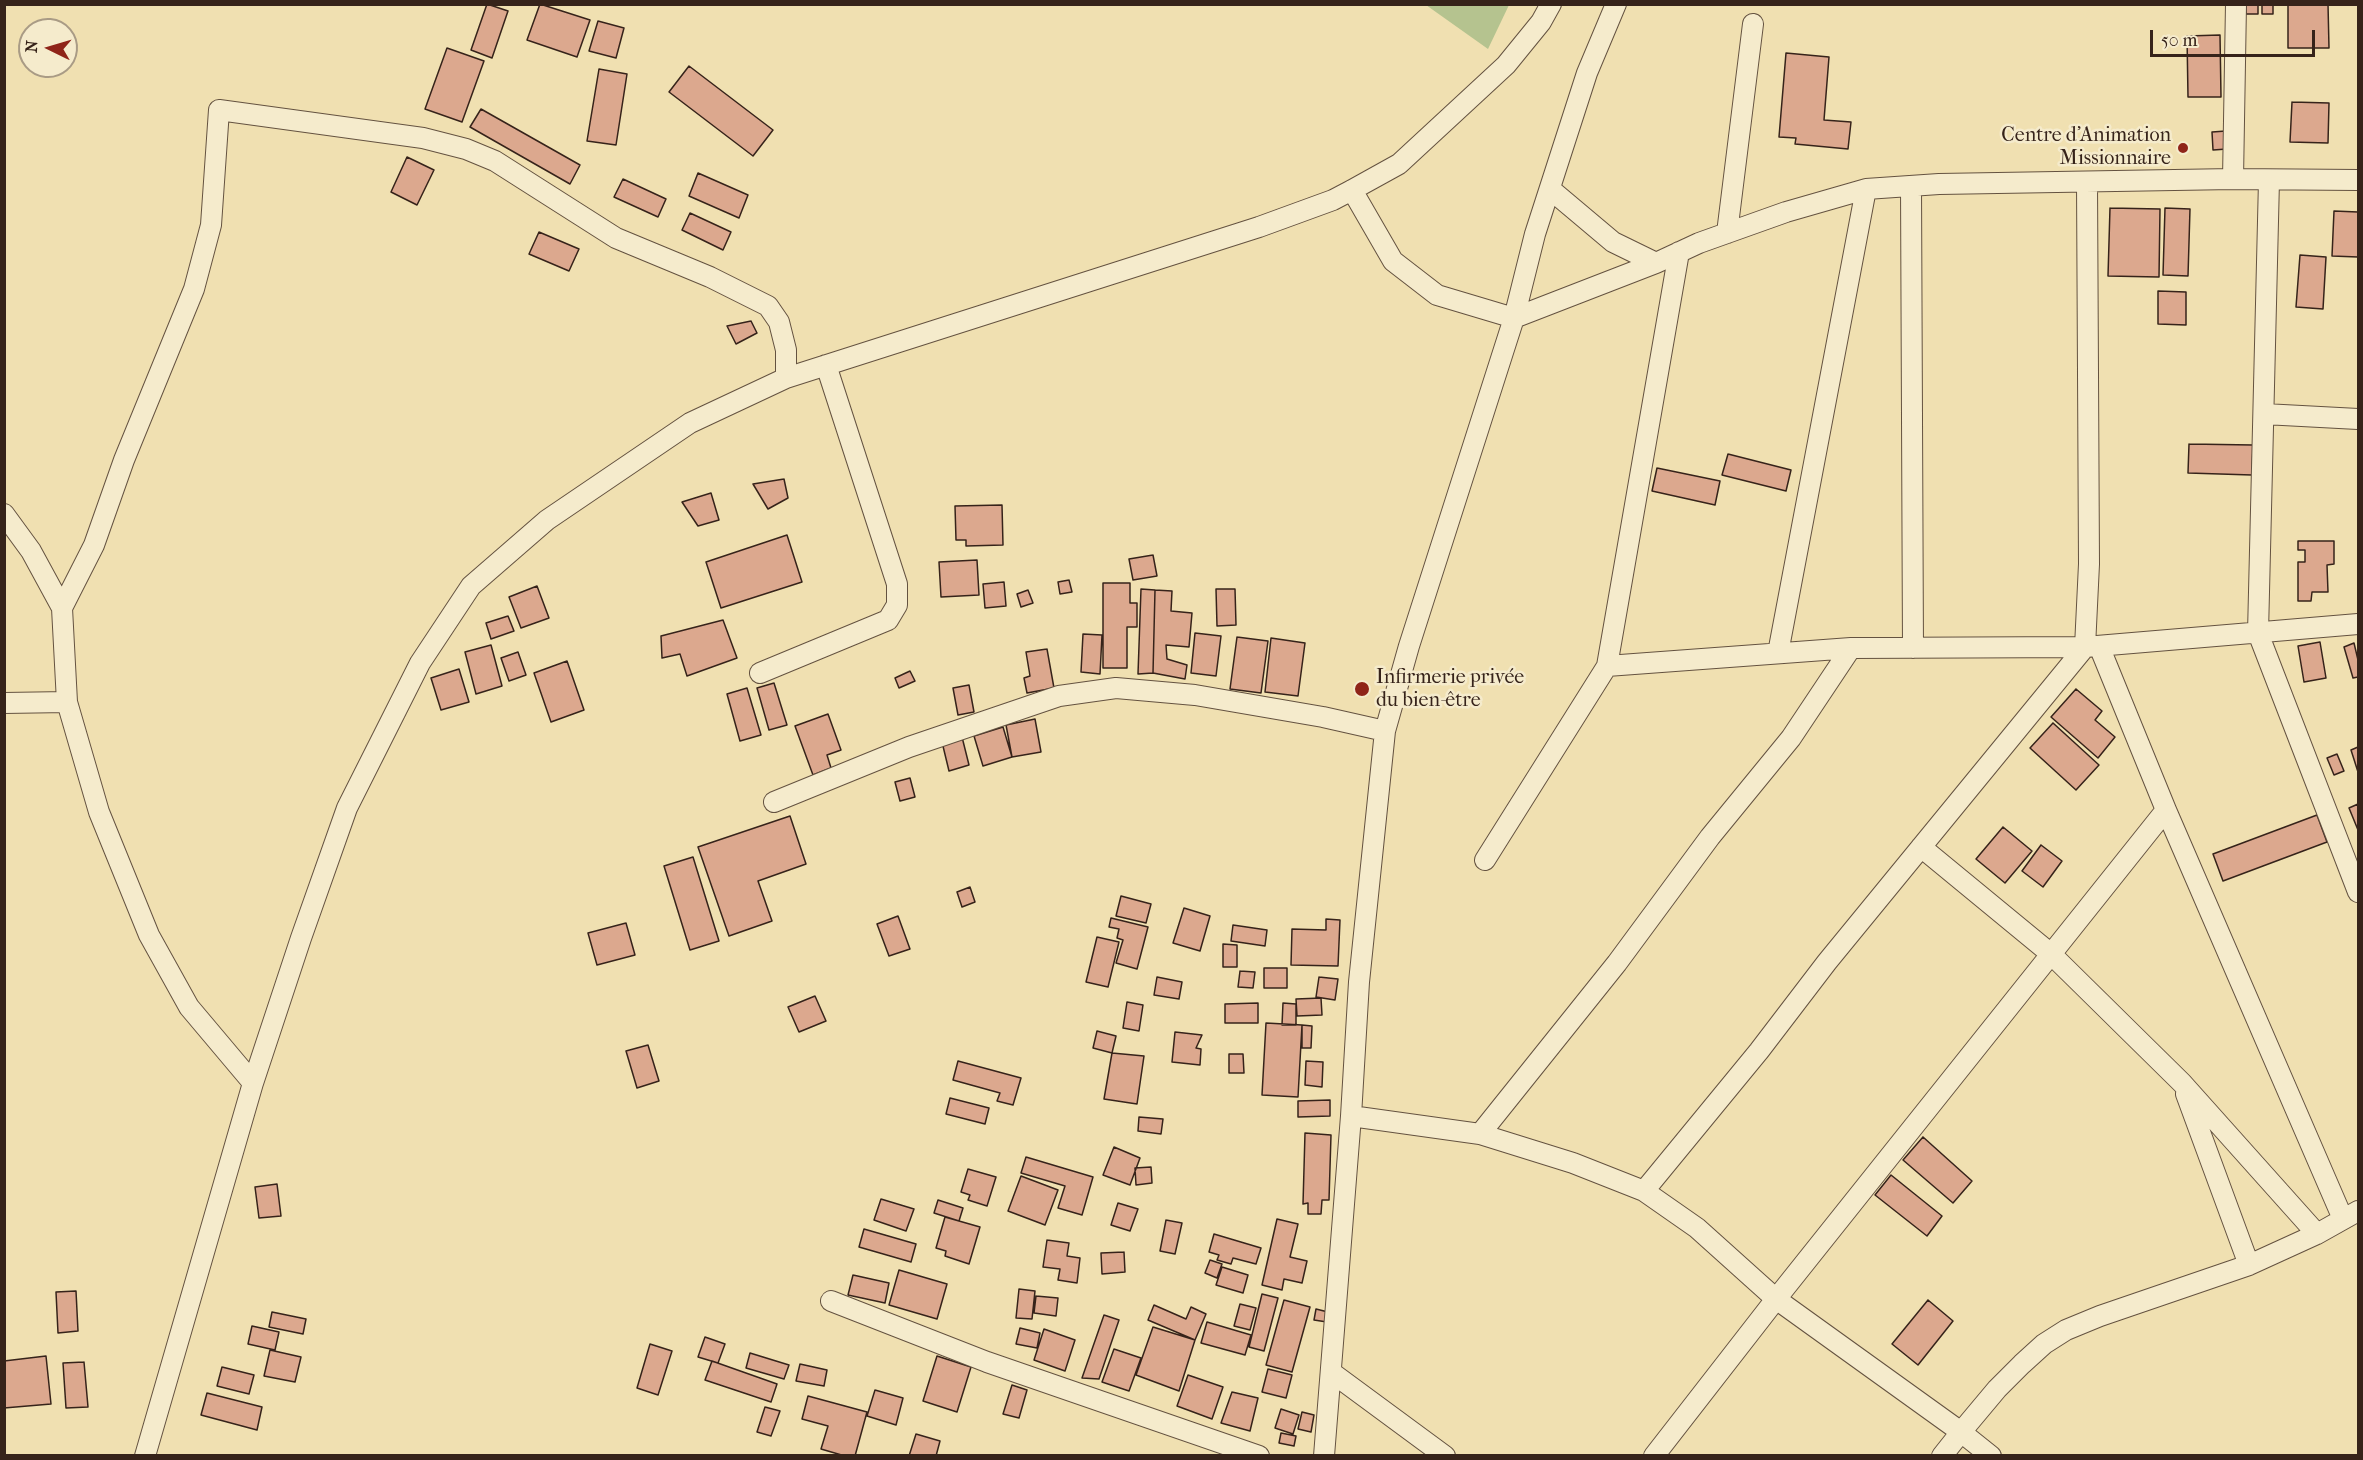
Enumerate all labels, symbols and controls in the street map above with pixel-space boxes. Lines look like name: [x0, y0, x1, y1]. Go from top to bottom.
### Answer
north arrow: [18, 18, 78, 78]
scale bar: [2153, 18, 2318, 56]
text: 50 m: [2161, 30, 2197, 51]
text: N: [22, 40, 42, 53]
place label: Centre d'Animation Missionnaire: [2001, 124, 2171, 171]
marker: Centre d'Animation Missionnaire: [2176, 141, 2190, 155]
place label: Infirmerie privée du bien-être: [1376, 666, 1524, 713]
marker: Infirmerie privée du bien-être: [1353, 680, 1371, 698]

